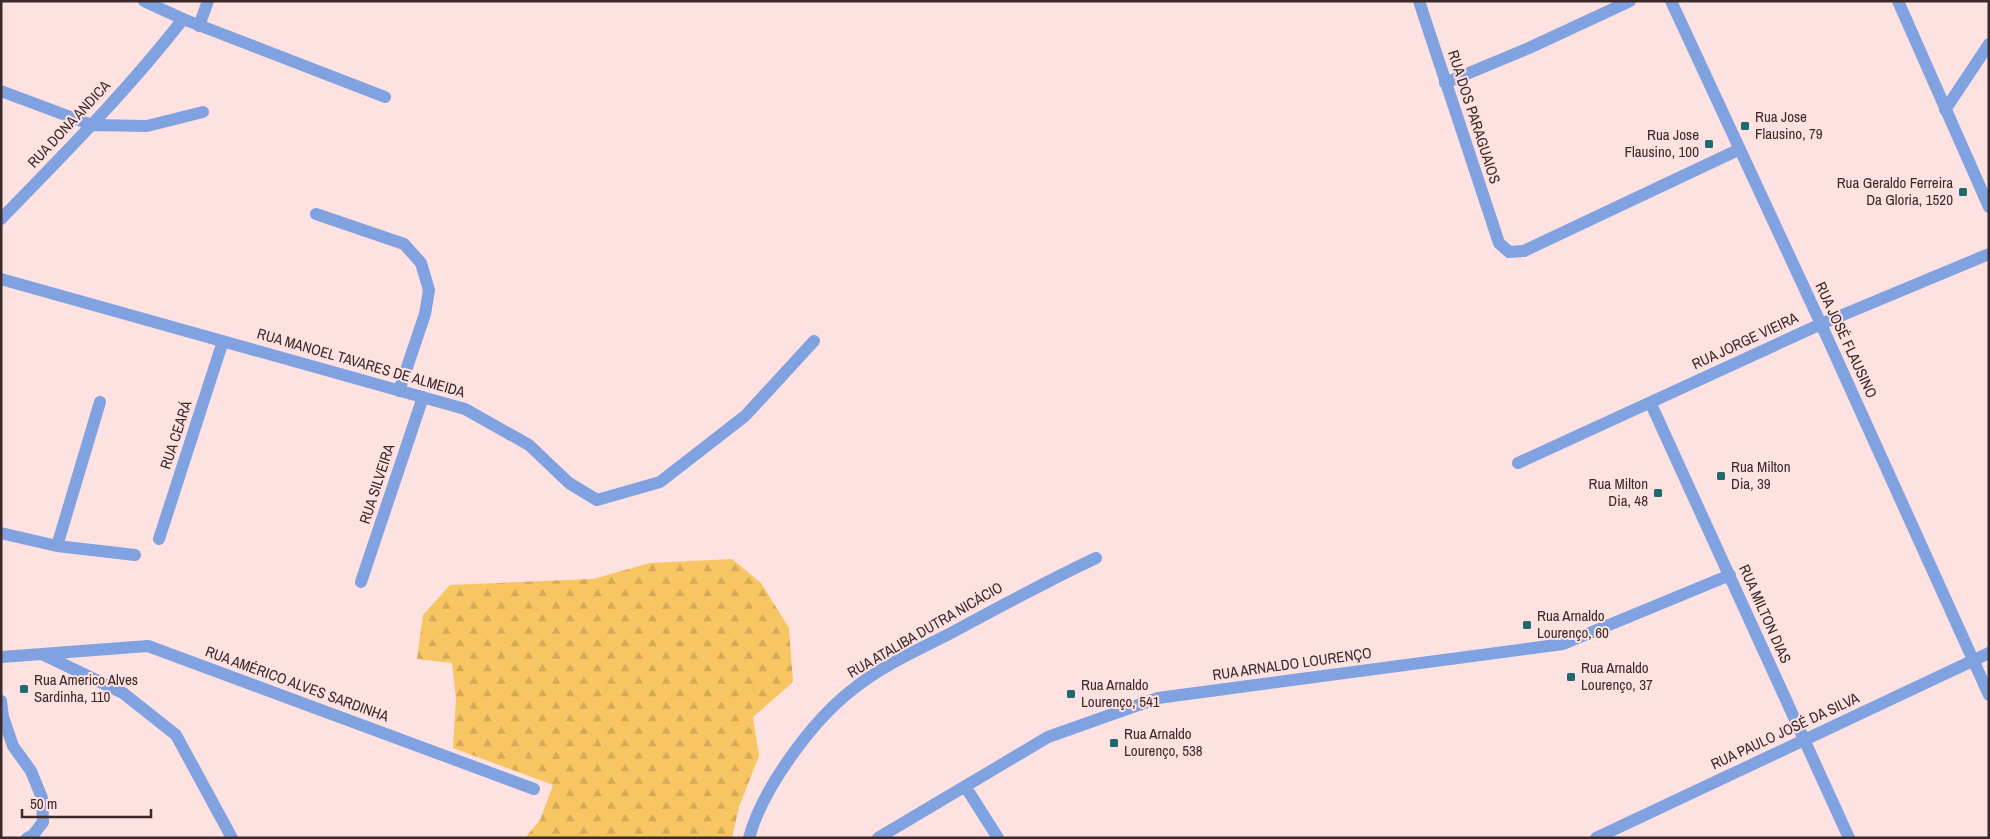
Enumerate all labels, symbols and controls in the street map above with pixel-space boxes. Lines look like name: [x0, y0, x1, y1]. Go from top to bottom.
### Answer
street label: RUA DOS PARAGUAIOS: [1443, 47, 1506, 186]
street label: RUA DONA ANDICA: [22, 75, 115, 172]
place label: Rua Jose Flausino, 79: [1755, 106, 1823, 144]
marker: Rua Jose Flausino, 79: [1739, 120, 1751, 132]
place label: Rua Jose Flausino, 100: [1624, 124, 1699, 162]
marker: Rua Jose Flausino, 100: [1703, 138, 1715, 150]
place label: Rua Geraldo Ferreira Da Gloria, 1520: [1837, 172, 1953, 210]
marker: Rua Geraldo Ferreira Da Gloria, 1520: [1957, 186, 1969, 198]
street label: RUA JOSÉ FLAUSINO: [1810, 278, 1883, 401]
street label: RUA JORGE VIEIRA: [1688, 306, 1802, 374]
street label: RUA MANOEL TAVARES DE ALMEIDA: [255, 323, 468, 403]
street label: RUA CEARÁ: [155, 397, 197, 472]
street label: RUA SILVEIRA: [354, 440, 400, 527]
place label: Rua Milton Dia, 39: [1731, 456, 1790, 494]
marker: Rua Milton Dia, 39: [1715, 470, 1727, 482]
place label: Rua Milton Dia, 48: [1589, 473, 1648, 511]
marker: Rua Milton Dia, 48: [1652, 487, 1664, 499]
street label: RUA MILTON DIAS: [1734, 561, 1797, 667]
street label: RUA ATALIBA DUTRA NICÁCIO: [843, 576, 1006, 683]
place label: Rua Arnaldo Lourenço, 60: [1537, 605, 1609, 643]
marker: Rua Arnaldo Lourenço, 60: [1521, 619, 1533, 631]
street label: RUA AMÉRICO ALVES SARDINHA: [202, 641, 393, 727]
street label: RUA ARNALDO LOURENÇO: [1211, 642, 1373, 685]
place label: Rua Arnaldo Lourenço, 37: [1581, 657, 1653, 695]
place label: Rua Americo Alves Sardinha, 110: [34, 669, 138, 707]
marker: Rua Arnaldo Lourenço, 37: [1565, 671, 1577, 683]
place label: Rua Arnaldo Lourenço, 541: [1081, 674, 1160, 712]
marker: Rua Americo Alves Sardinha, 110: [18, 683, 30, 695]
street label: RUA PAULO JOSÉ DA SILVA: [1707, 687, 1863, 774]
marker: Rua Arnaldo Lourenço, 541: [1065, 688, 1077, 700]
place label: Rua Arnaldo Lourenço, 538: [1124, 723, 1203, 761]
marker: Rua Arnaldo Lourenço, 538: [1108, 737, 1120, 749]
scale bar: [22, 786, 151, 818]
text: 50 m: [30, 793, 57, 814]

